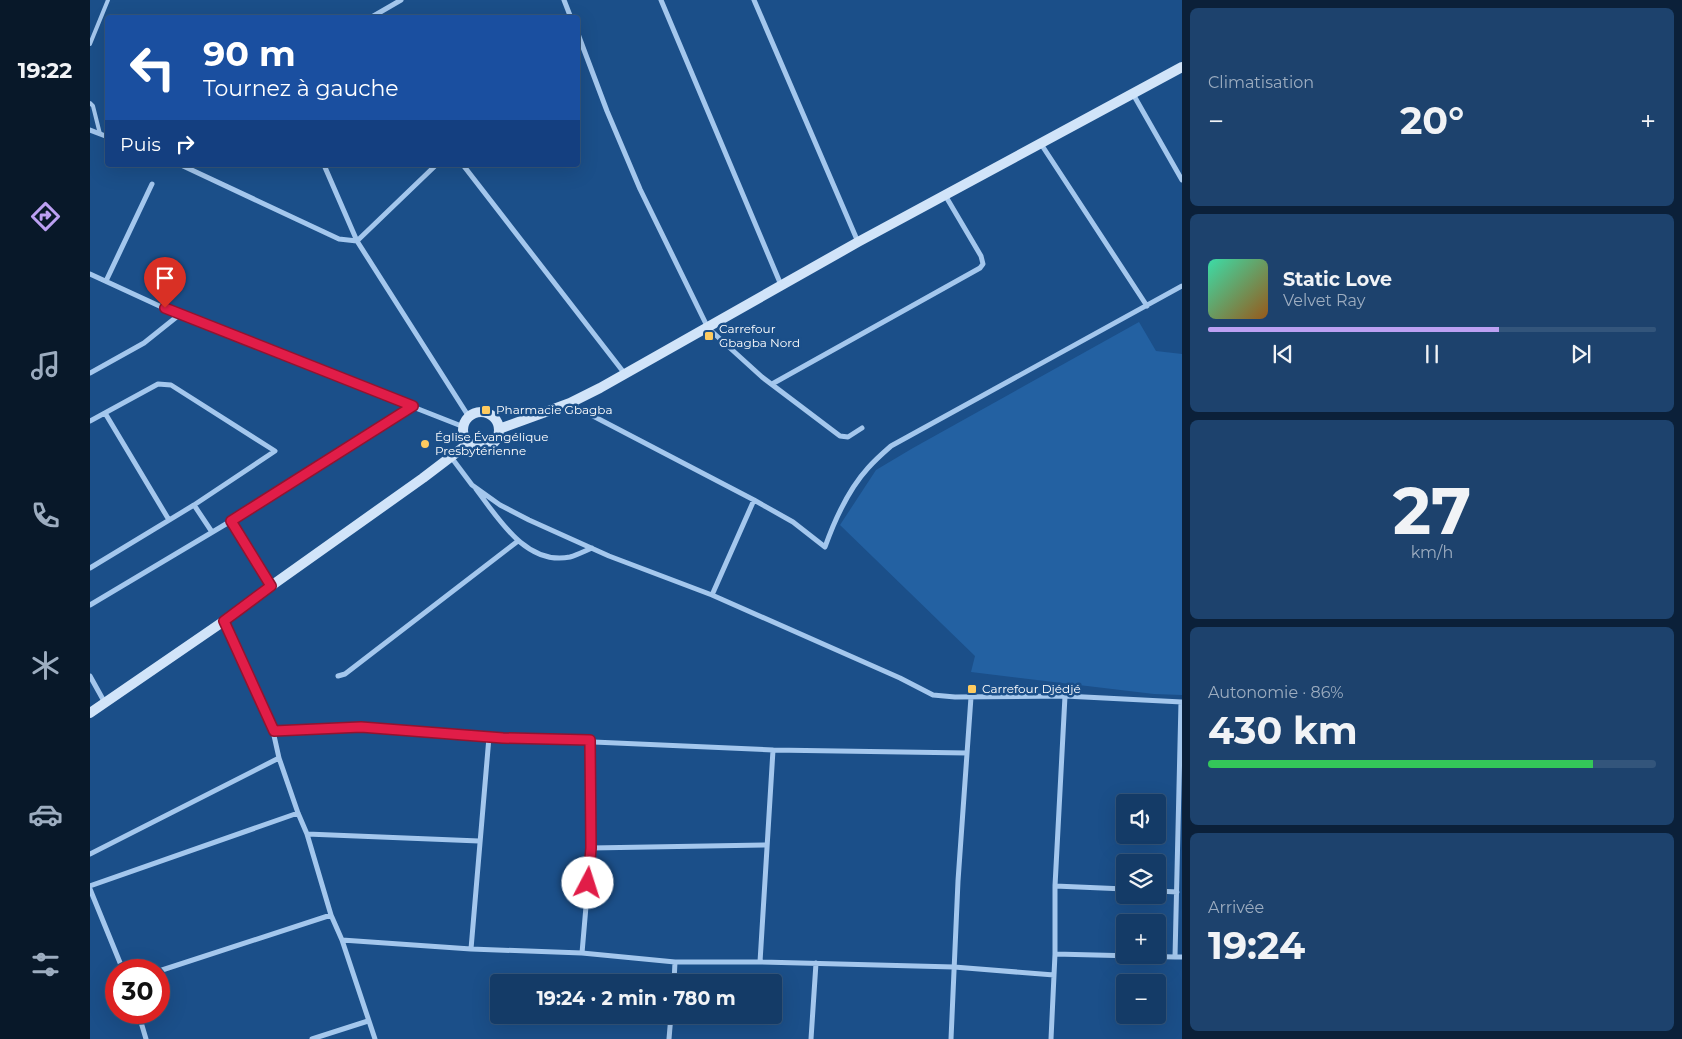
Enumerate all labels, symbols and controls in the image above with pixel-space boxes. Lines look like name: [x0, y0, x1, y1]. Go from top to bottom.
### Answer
text: 90 m: [203, 32, 296, 75]
icon: left: [120, 35, 185, 100]
text: 19:22: [18, 57, 72, 84]
text: Climatisation: [1208, 73, 1314, 92]
text: Tournez à gauche: [203, 75, 399, 102]
text: 20°: [1400, 97, 1464, 144]
text: −: [1208, 104, 1224, 138]
text: +: [1640, 104, 1656, 138]
icon: right: [171, 130, 199, 158]
text: Puis: [120, 133, 161, 156]
icon: directions: [28, 199, 63, 234]
pin: [144, 257, 186, 308]
icon: arrive: [151, 264, 179, 292]
text: Static Love: [1283, 268, 1392, 291]
text: Velvet Ray: [1283, 291, 1365, 310]
place label: Carrefour Gbagba Nord: [719, 321, 800, 350]
marker: Carrefour Gbagba Nord: [703, 330, 715, 342]
icon: previous: [1269, 340, 1297, 368]
icon: pause: [1418, 340, 1446, 368]
icon: next: [1567, 340, 1595, 368]
icon: music: [28, 348, 63, 383]
place label: Pharmacie Gbagba: [496, 402, 612, 417]
marker: Pharmacie Gbagba: [480, 404, 492, 416]
place label: Église Évangélique Presbytérienne: [435, 429, 549, 458]
marker: Église Évangélique Presbytérienne: [419, 438, 431, 450]
text: 27: [1393, 471, 1471, 550]
icon: phone: [28, 498, 63, 533]
text: km/h: [1411, 543, 1453, 562]
icon: climate: [28, 648, 63, 683]
place label: Carrefour Djédjé: [982, 681, 1081, 696]
marker: Carrefour Djédjé: [966, 683, 978, 695]
text: Autonomie · 86%: [1208, 683, 1343, 702]
text: 430 km: [1208, 707, 1358, 754]
map controls: [1116, 794, 1166, 1024]
button: sound: [1116, 794, 1166, 844]
icon: car: [28, 797, 63, 832]
button: layers: [1116, 854, 1166, 904]
position arrow: [561, 856, 613, 908]
text: Arrivée: [1208, 898, 1264, 917]
button: +: [1116, 914, 1166, 964]
text: 19:24: [1208, 922, 1305, 969]
icon: filters: [28, 947, 63, 982]
speed limit sign: 30: [105, 959, 170, 1024]
button: −: [1116, 974, 1166, 1024]
text: 19:24 · 2 min · 780 m: [536, 987, 736, 1010]

